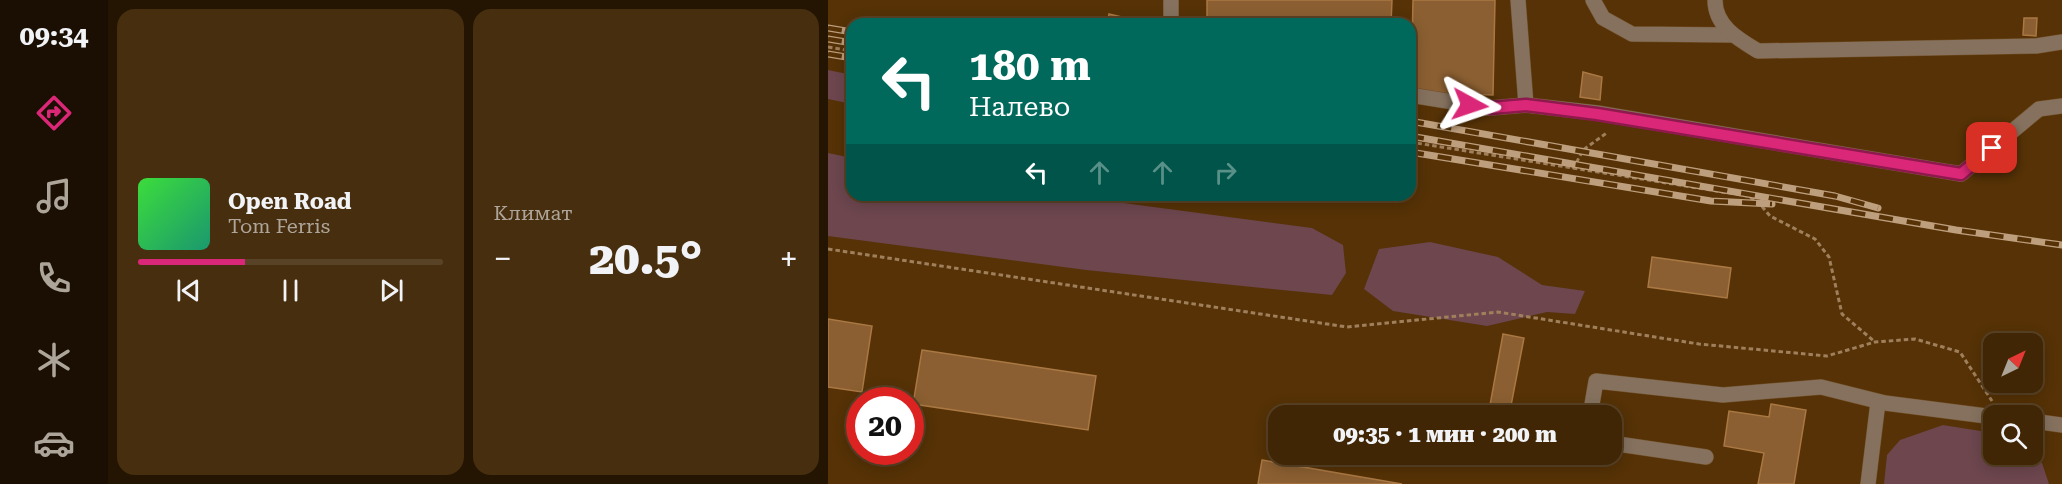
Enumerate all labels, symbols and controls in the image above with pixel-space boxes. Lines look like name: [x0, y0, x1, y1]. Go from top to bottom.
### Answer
text: 09:34: [20, 20, 88, 52]
text: 180 m: [969, 41, 1091, 90]
icon: left: [870, 42, 948, 120]
position arrow: [1438, 73, 1502, 137]
text: Налево: [969, 91, 1070, 123]
icon: directions: [33, 92, 75, 134]
pin: [1966, 122, 2017, 173]
icon: arrive: [1975, 131, 2008, 164]
icon: left: [1020, 156, 1053, 189]
icon: ahead: [1083, 156, 1116, 189]
icon: ahead: [1146, 156, 1179, 189]
icon: right: [1209, 156, 1242, 189]
icon: music: [33, 175, 75, 217]
text: Open Road: [228, 189, 351, 214]
text: Климат: [494, 201, 573, 225]
text: Tom Ferris: [228, 214, 330, 238]
text: 20.5°: [589, 232, 702, 285]
text: −: [494, 239, 512, 278]
text: +: [780, 239, 798, 278]
icon: phone: [33, 257, 75, 299]
icon: previous: [172, 274, 205, 307]
icon: pause: [274, 274, 307, 307]
icon: next: [375, 274, 408, 307]
north arrow: [1983, 333, 2043, 393]
map controls: [1983, 333, 2043, 465]
icon: climate: [33, 339, 75, 381]
speed limit sign: 20: [846, 387, 924, 465]
button: search: [1983, 405, 2043, 465]
icon: car: [33, 422, 75, 464]
text: 09:35 · 1 мин · 200 m: [1333, 422, 1557, 447]

